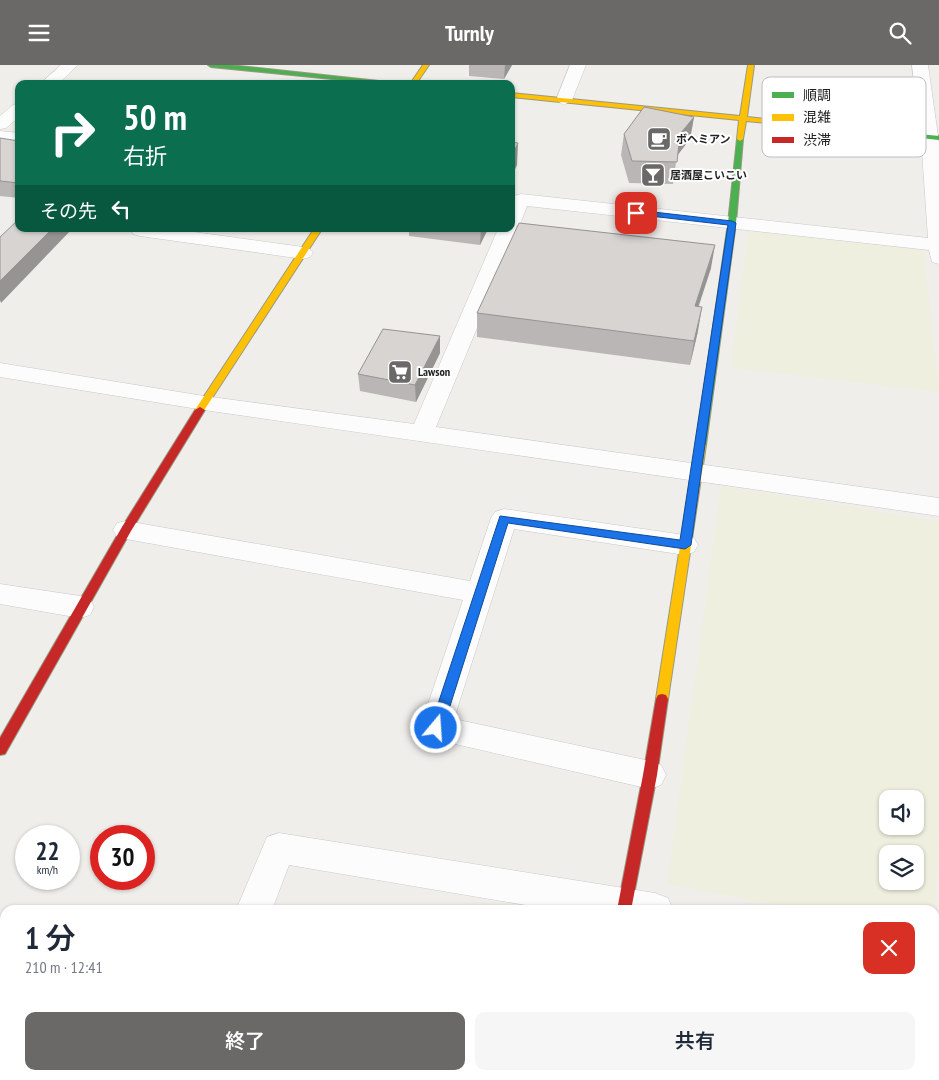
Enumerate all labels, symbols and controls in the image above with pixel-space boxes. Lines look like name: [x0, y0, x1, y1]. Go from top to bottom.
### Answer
icon: menu: [25, 19, 53, 47]
text: Turnly: [445, 19, 494, 47]
icon: search: [886, 19, 914, 47]
legend: [762, 77, 926, 157]
text: 順調: [803, 86, 831, 104]
text: 50 m: [123, 94, 187, 140]
icon: right: [40, 100, 105, 165]
text: 混雑: [803, 108, 831, 126]
cafe icon: ボヘミアン: [646, 126, 672, 152]
text: 渋滞: [803, 131, 831, 149]
place label: ボヘミアン: [676, 132, 731, 146]
text: 右折: [123, 142, 167, 170]
bar icon: 居酒屋こいこい: [640, 162, 666, 188]
place label: 居酒屋こいこい: [670, 168, 747, 182]
pin: [615, 192, 657, 234]
icon: left: [107, 195, 135, 223]
text: その先: [40, 199, 97, 223]
icon: arrive: [622, 199, 650, 227]
supermarket icon: Lawson: [387, 359, 413, 385]
place label: Lawson: [418, 364, 450, 379]
position arrow: [409, 701, 461, 753]
map controls: [879, 790, 924, 890]
button: sound: [879, 790, 924, 835]
speed limit sign: 30: [90, 825, 155, 890]
text: 22: [36, 835, 59, 867]
button: layers: [879, 845, 924, 890]
text: km/h: [37, 862, 58, 877]
text: 1 分: [25, 918, 76, 957]
button: close: [863, 922, 915, 974]
text: 210 m · 12:41: [25, 957, 103, 977]
button: 終了: [25, 1012, 465, 1070]
button: 共有: [475, 1012, 915, 1070]

